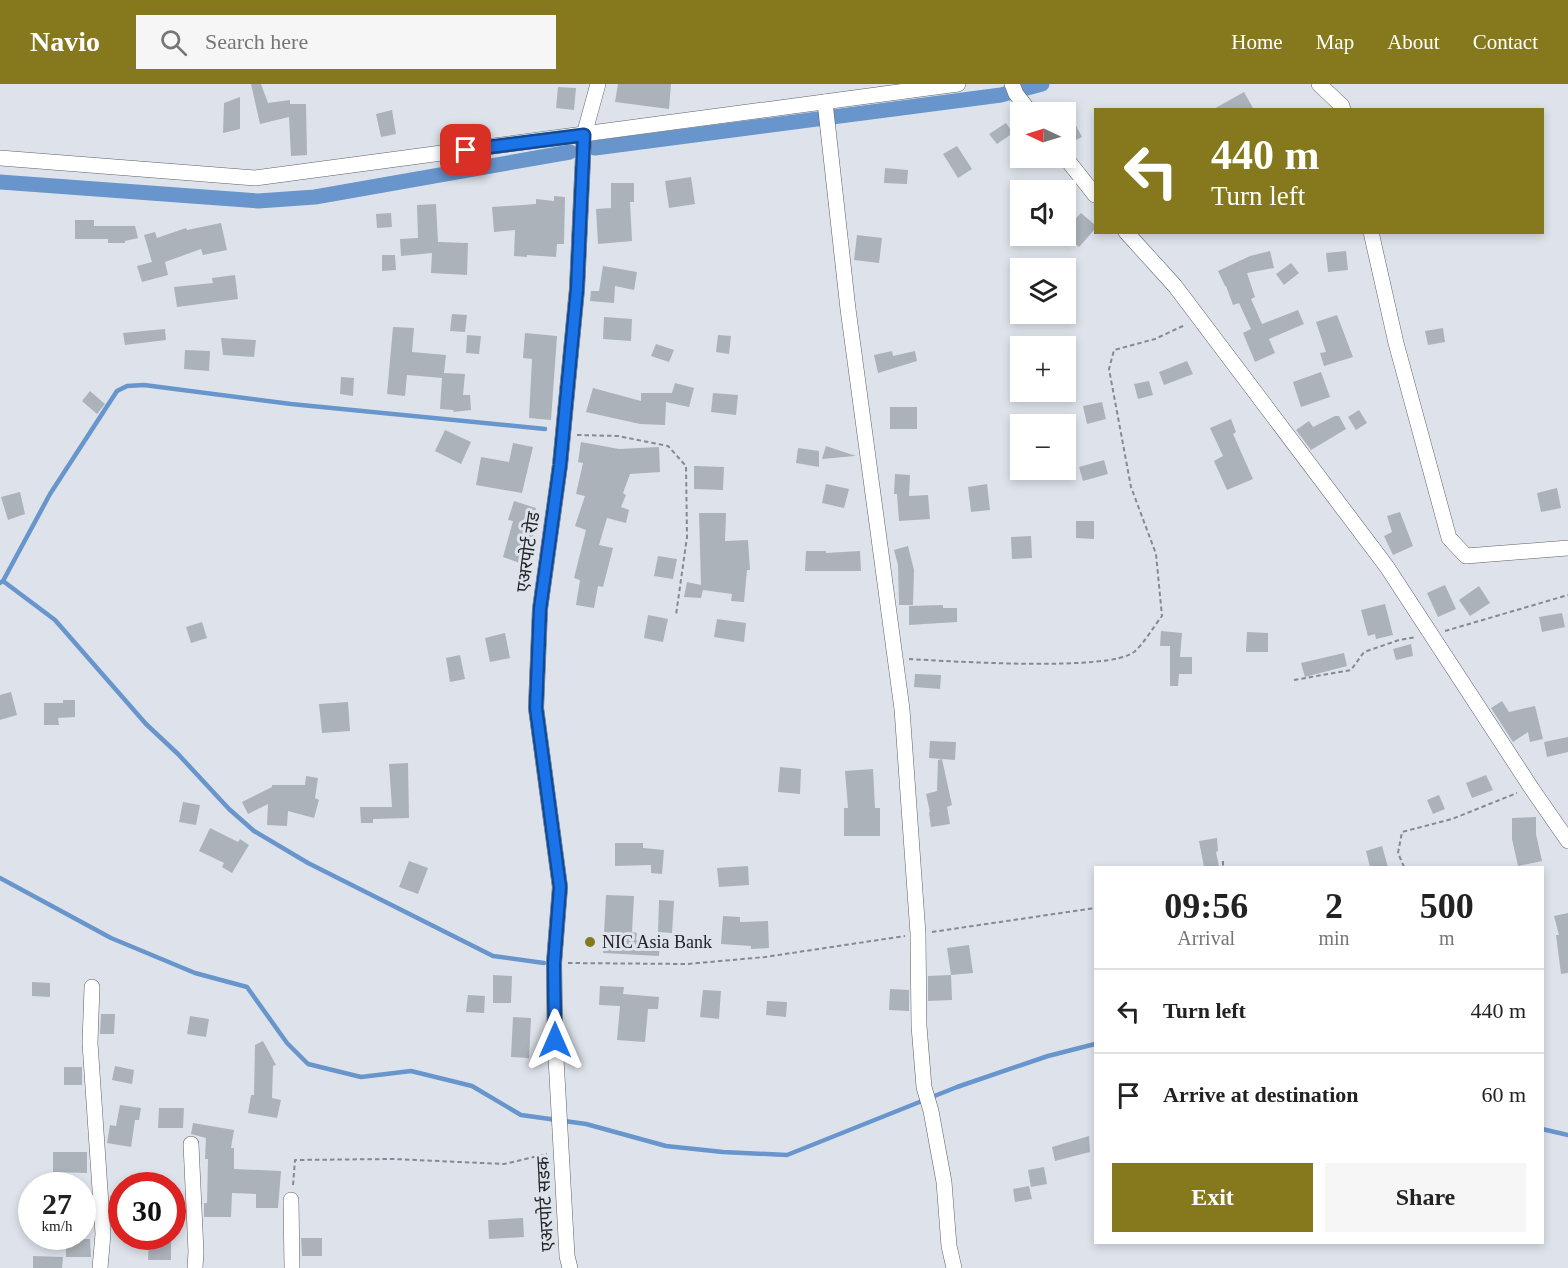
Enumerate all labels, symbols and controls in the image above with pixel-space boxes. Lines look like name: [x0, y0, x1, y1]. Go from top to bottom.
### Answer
search box: [136, 15, 556, 69]
text: Navio: [30, 26, 100, 57]
icon: search: [157, 26, 190, 59]
text: Search here: [205, 29, 308, 54]
text: Home: [1231, 30, 1283, 54]
text: Map: [1316, 30, 1354, 54]
text: About: [1387, 30, 1440, 54]
text: Contact: [1473, 30, 1538, 54]
north arrow: [1010, 102, 1076, 168]
map controls: [1010, 102, 1076, 480]
pin: [440, 124, 491, 175]
icon: left: [1112, 132, 1190, 210]
text: 440 m: [1211, 132, 1320, 178]
icon: arrive: [449, 133, 482, 166]
button: sound: [1010, 180, 1076, 246]
text: Turn left: [1211, 181, 1305, 211]
button: layers: [1010, 258, 1076, 324]
button: +: [1010, 336, 1076, 402]
button: −: [1010, 414, 1076, 480]
street label: एअरपोर्ट रोड: [511, 510, 544, 594]
text: 09:56: [1164, 886, 1248, 926]
text: 2: [1325, 886, 1343, 926]
text: 500: [1420, 886, 1474, 926]
text: Arrival: [1177, 927, 1235, 949]
text: min: [1318, 927, 1350, 949]
text: m: [1439, 927, 1455, 949]
place label: NIC Asia Bank: [602, 932, 712, 952]
marker: NIC Asia Bank: [583, 935, 597, 949]
icon: left: [1112, 995, 1145, 1028]
text: Turn left: [1163, 998, 1246, 1023]
text: 440 m: [1470, 998, 1526, 1023]
position arrow: [523, 1008, 587, 1072]
icon: arrive: [1112, 1079, 1145, 1112]
text: Arrive at destination: [1163, 1082, 1359, 1107]
text: 60 m: [1481, 1082, 1526, 1107]
street label: एअरपोर्ट सडक: [531, 1155, 557, 1252]
button: Exit: [1112, 1163, 1313, 1232]
button: Share: [1325, 1163, 1526, 1232]
speed limit sign: 30: [108, 1172, 186, 1250]
text: 27: [42, 1187, 72, 1220]
text: km/h: [42, 1218, 72, 1234]

